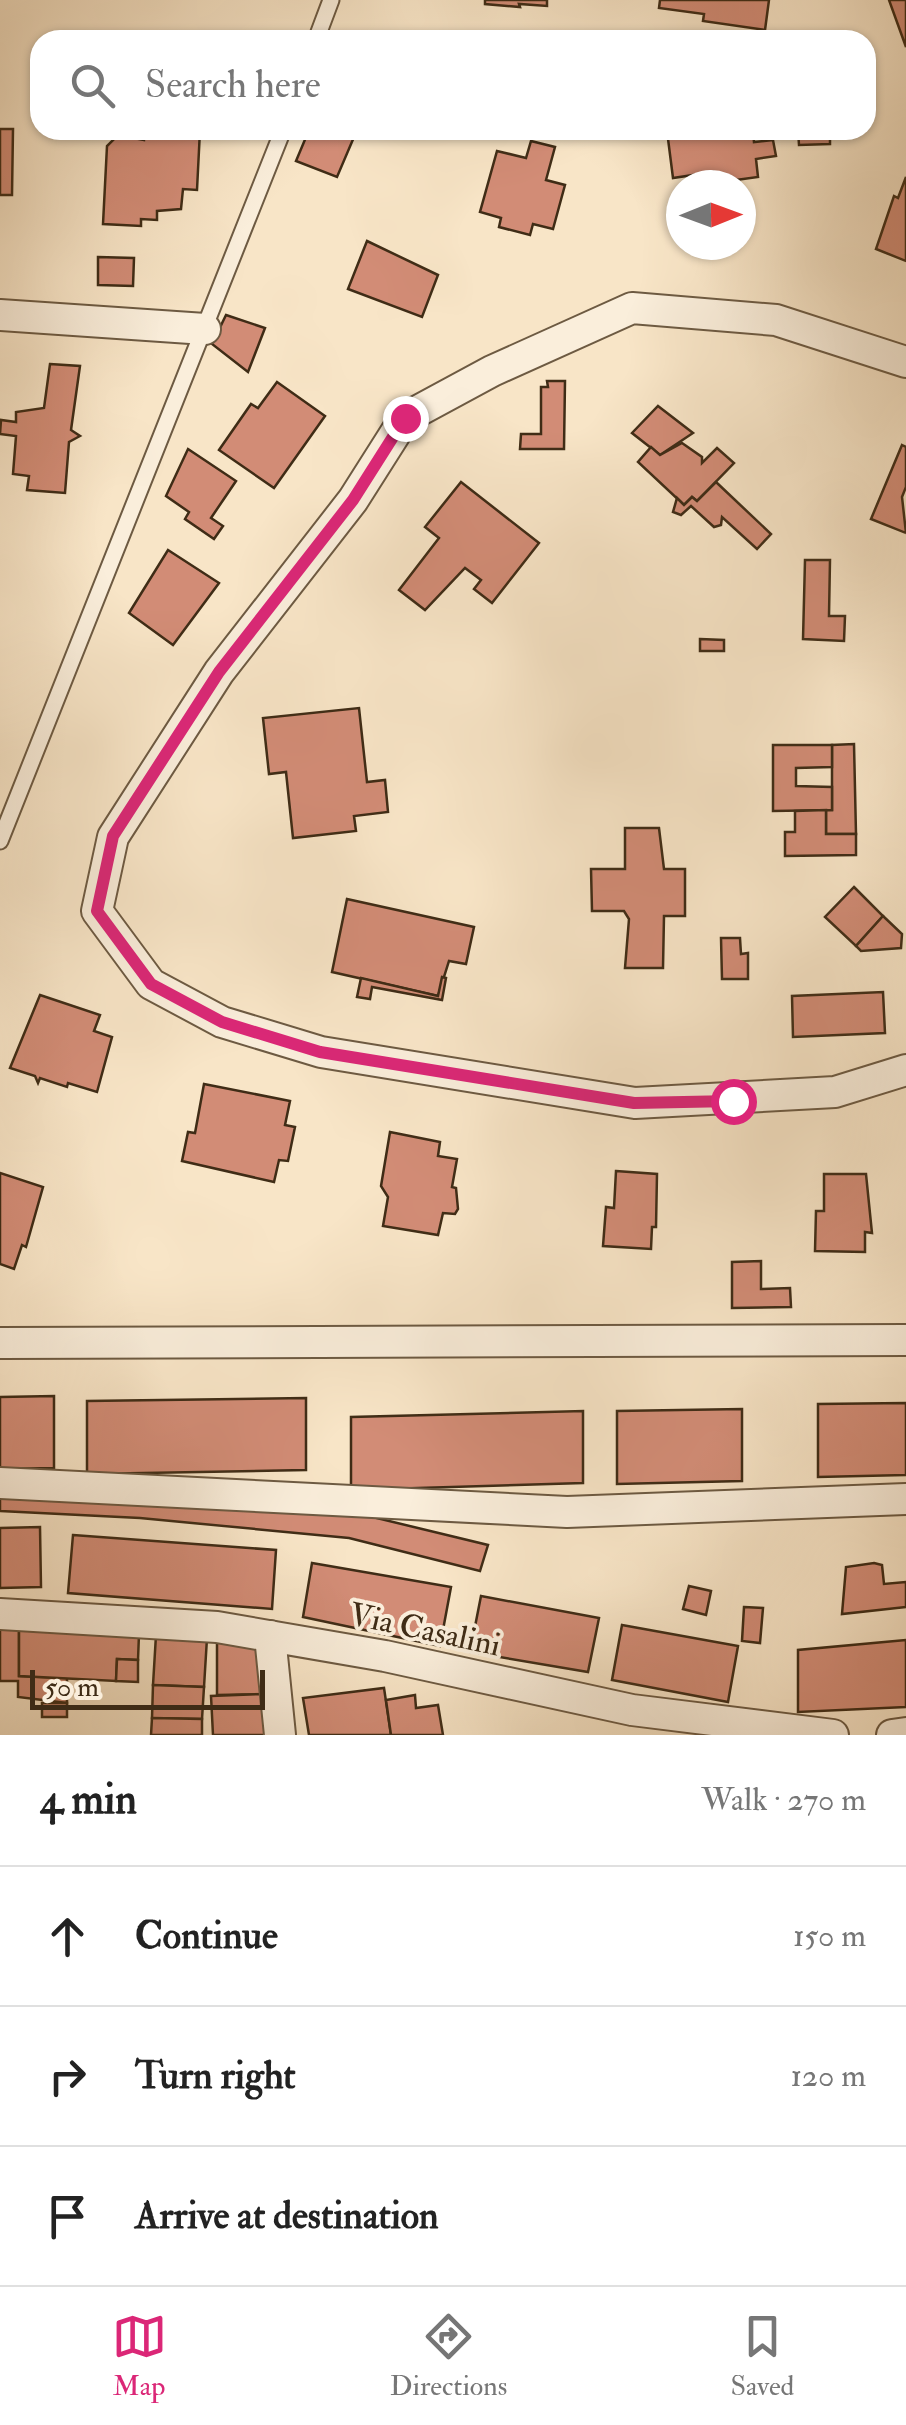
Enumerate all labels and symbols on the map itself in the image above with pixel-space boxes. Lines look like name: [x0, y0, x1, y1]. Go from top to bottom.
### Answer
north arrow: [666, 170, 756, 260]
route end: [383, 396, 429, 442]
route start: [711, 1079, 757, 1125]
street label: Via Casalini: [346, 1595, 504, 1665]
scale bar: [30, 1665, 265, 1710]

